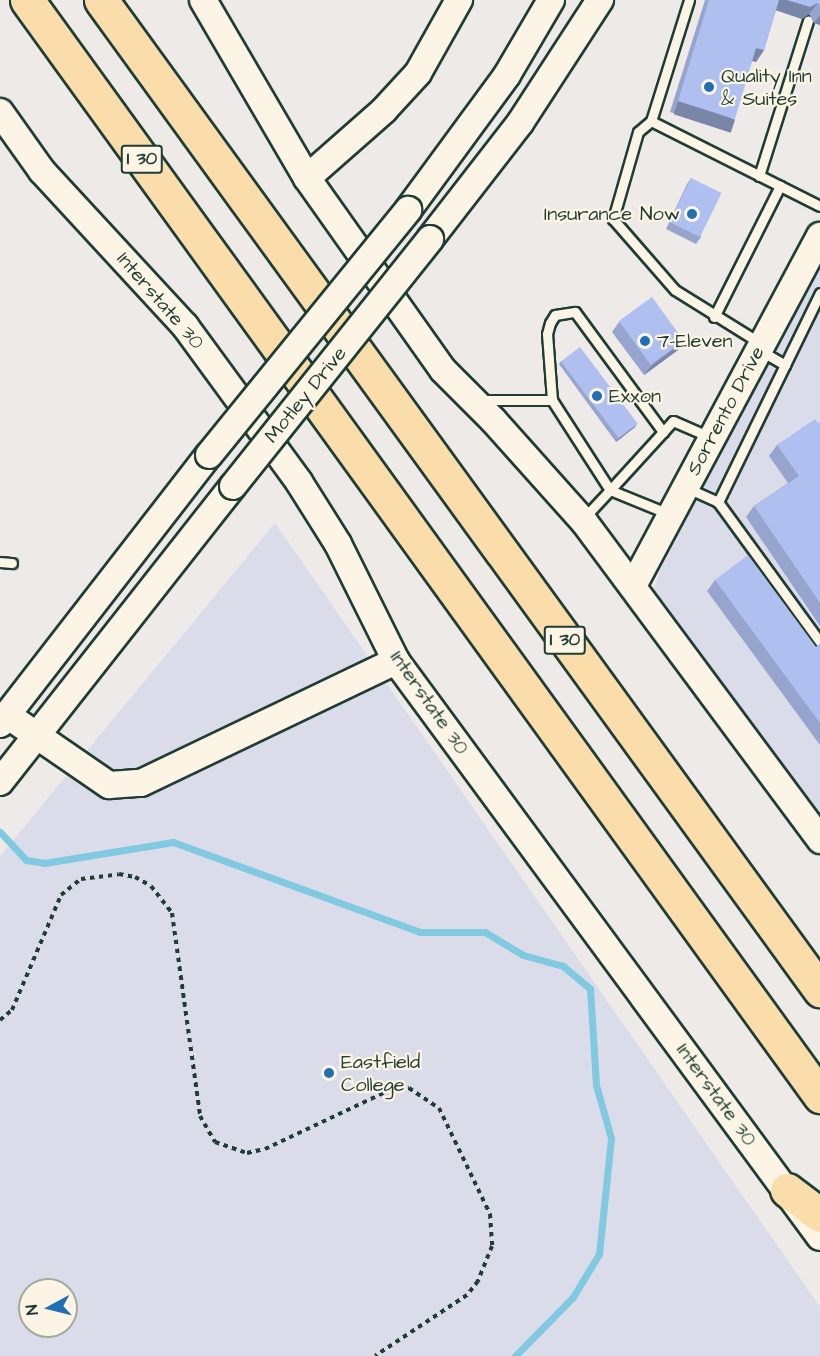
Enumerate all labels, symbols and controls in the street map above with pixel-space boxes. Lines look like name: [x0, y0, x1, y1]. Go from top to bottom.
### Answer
place label: Quality Inn & Suites: [721, 64, 812, 111]
marker: Quality Inn & Suites: [702, 80, 716, 94]
road number: I 30: [120, 144, 164, 174]
place label: Insurance Now: [544, 202, 680, 226]
marker: Insurance Now: [685, 207, 699, 221]
street label: Interstate 30: [111, 247, 209, 355]
place label: 7-Eleven: [657, 329, 733, 353]
marker: 7-Eleven: [638, 334, 652, 348]
street label: Motley Drive: [260, 342, 352, 448]
street label: Sorrento Drive: [682, 342, 770, 480]
place label: Exxon: [609, 384, 661, 408]
marker: Exxon: [590, 389, 604, 403]
road number: I 30: [542, 625, 588, 655]
street label: Interstate 30: [384, 647, 474, 759]
street label: Interstate 30: [671, 1039, 761, 1151]
place label: Eastfield College: [341, 1050, 420, 1097]
marker: Eastfield College: [322, 1066, 336, 1080]
north arrow: [18, 1278, 78, 1338]
text: N: [21, 1304, 44, 1316]

